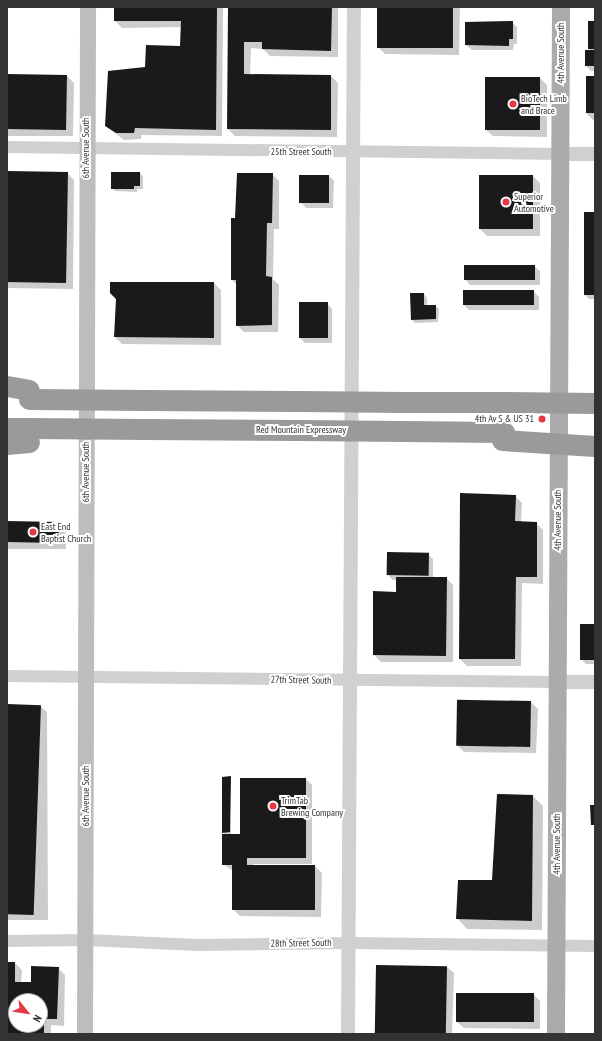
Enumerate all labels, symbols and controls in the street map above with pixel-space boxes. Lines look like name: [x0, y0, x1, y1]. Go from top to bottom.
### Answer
street label: 4th Avenue South: [555, 22, 567, 84]
place label: BioTech Limb and Brace: [521, 92, 567, 116]
marker: BioTech Limb and Brace: [508, 99, 518, 109]
street label: 6th Avenue South: [80, 117, 92, 179]
street label: 25th Street South: [270, 146, 332, 158]
place label: Superior Automotive: [514, 190, 554, 214]
marker: Superior Automotive: [501, 197, 511, 207]
place label: 4th Av S & US 31: [474, 413, 534, 425]
marker: 4th Av S & US 31: [537, 414, 547, 424]
street label: Red Mountain Expressway: [256, 424, 346, 436]
street label: 6th Avenue South: [80, 441, 92, 503]
street label: 4th Avenue South: [552, 489, 564, 551]
place label: East End Baptist Church: [41, 520, 91, 544]
marker: East End Baptist Church: [28, 527, 38, 537]
street label: 27th Street South: [270, 673, 332, 687]
street label: 6th Avenue South: [80, 765, 92, 827]
place label: TrimTab Brewing Company: [281, 794, 343, 818]
marker: TrimTab Brewing Company: [268, 801, 278, 811]
street label: 4th Avenue South: [551, 813, 563, 875]
street label: 28th Street South: [270, 936, 332, 950]
north arrow: [8, 993, 48, 1033]
text: N: [30, 1012, 45, 1025]

